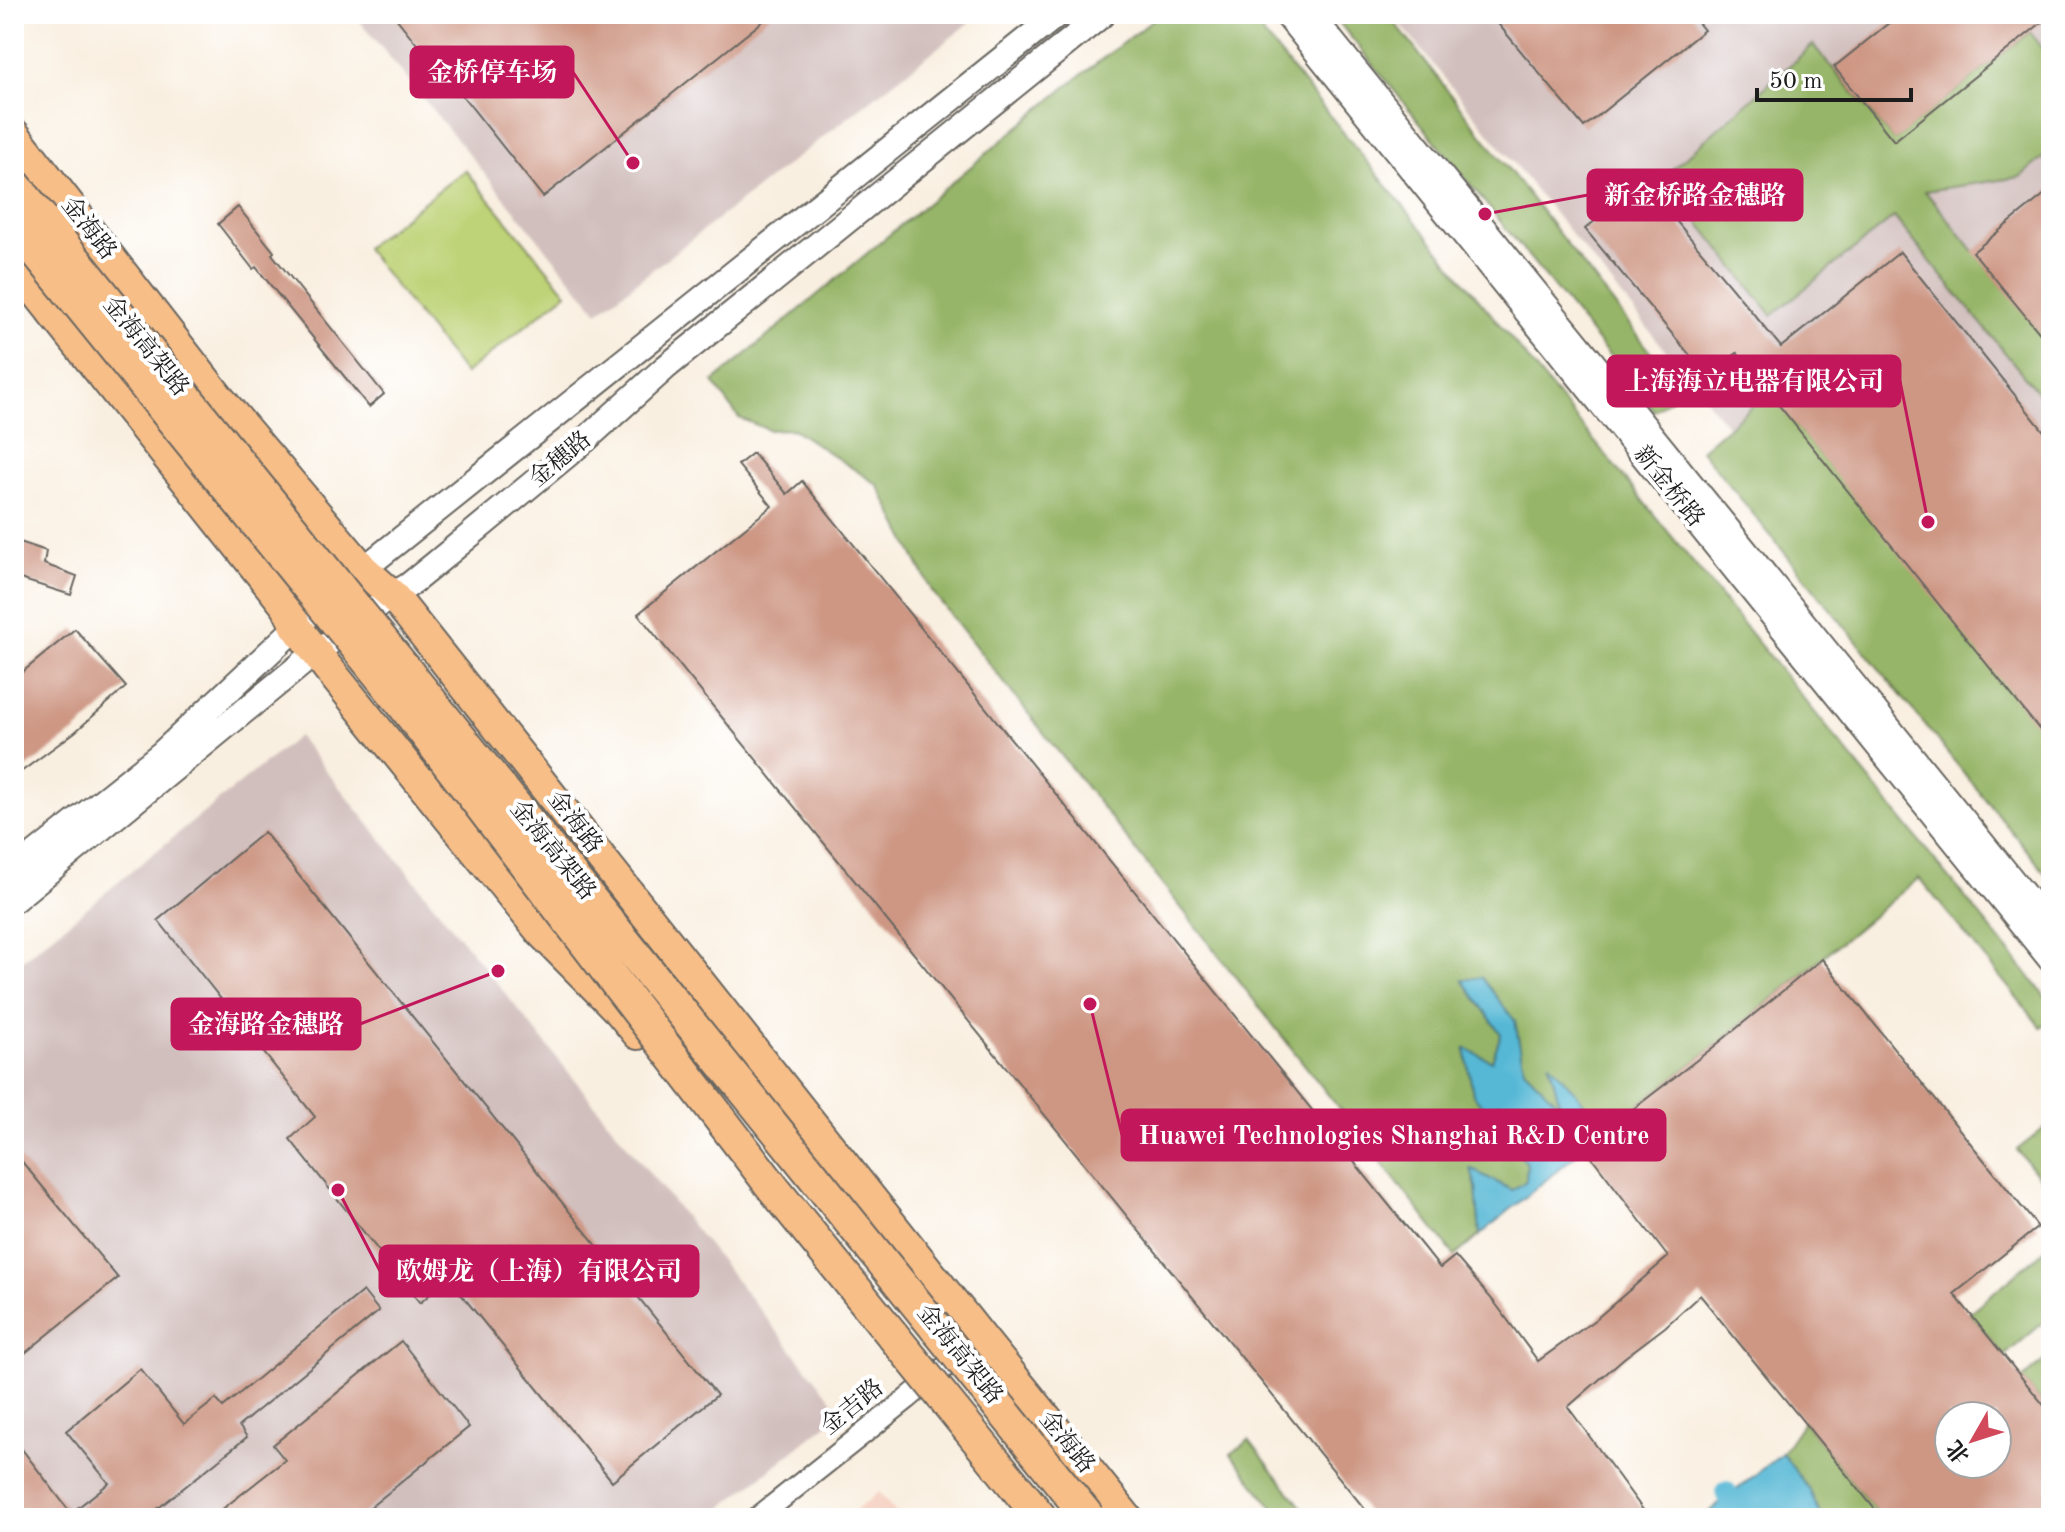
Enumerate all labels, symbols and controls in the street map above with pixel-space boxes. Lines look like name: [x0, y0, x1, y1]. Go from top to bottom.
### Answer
callout: 金桥停车场: [411, 47, 573, 97]
scale bar: [1757, 52, 1911, 102]
text: 金桥停车场: [427, 58, 557, 87]
text: 50 m: [1769, 70, 1823, 94]
callout: 新金桥路金穗路: [1588, 170, 1802, 220]
text: 新金桥路金穗路: [1604, 181, 1786, 210]
street label: 金海路: [56, 191, 122, 265]
street label: 金海高架路: [98, 291, 194, 401]
callout: 上海海立电器有限公司: [1608, 356, 1900, 406]
text: 上海海立电器有限公司: [1624, 367, 1884, 396]
street label: 金穗路: [524, 425, 596, 492]
street label: 新金桥路: [1628, 440, 1710, 532]
street label: 金海路: [542, 785, 608, 859]
street label: 金海高架路: [505, 795, 601, 905]
callout: 金海路金穗路: [172, 999, 360, 1049]
text: 金海路金穗路: [188, 1010, 344, 1039]
callout: Huawei Technologies Shanghai R&D Centre: [1122, 1110, 1665, 1160]
text: Huawei Technologies Shanghai R&D Centre: [1138, 1124, 1650, 1150]
callout: 欧姆龙（上海）有限公司: [380, 1246, 698, 1296]
text: 欧姆龙（上海）有限公司: [396, 1257, 682, 1286]
street label: 金海高架路: [912, 1299, 1008, 1409]
street label: 金吉路: [816, 1374, 889, 1440]
north arrow: [1933, 1400, 2013, 1480]
street label: 金海路: [1034, 1406, 1100, 1479]
text: 北: [1943, 1436, 1974, 1467]

